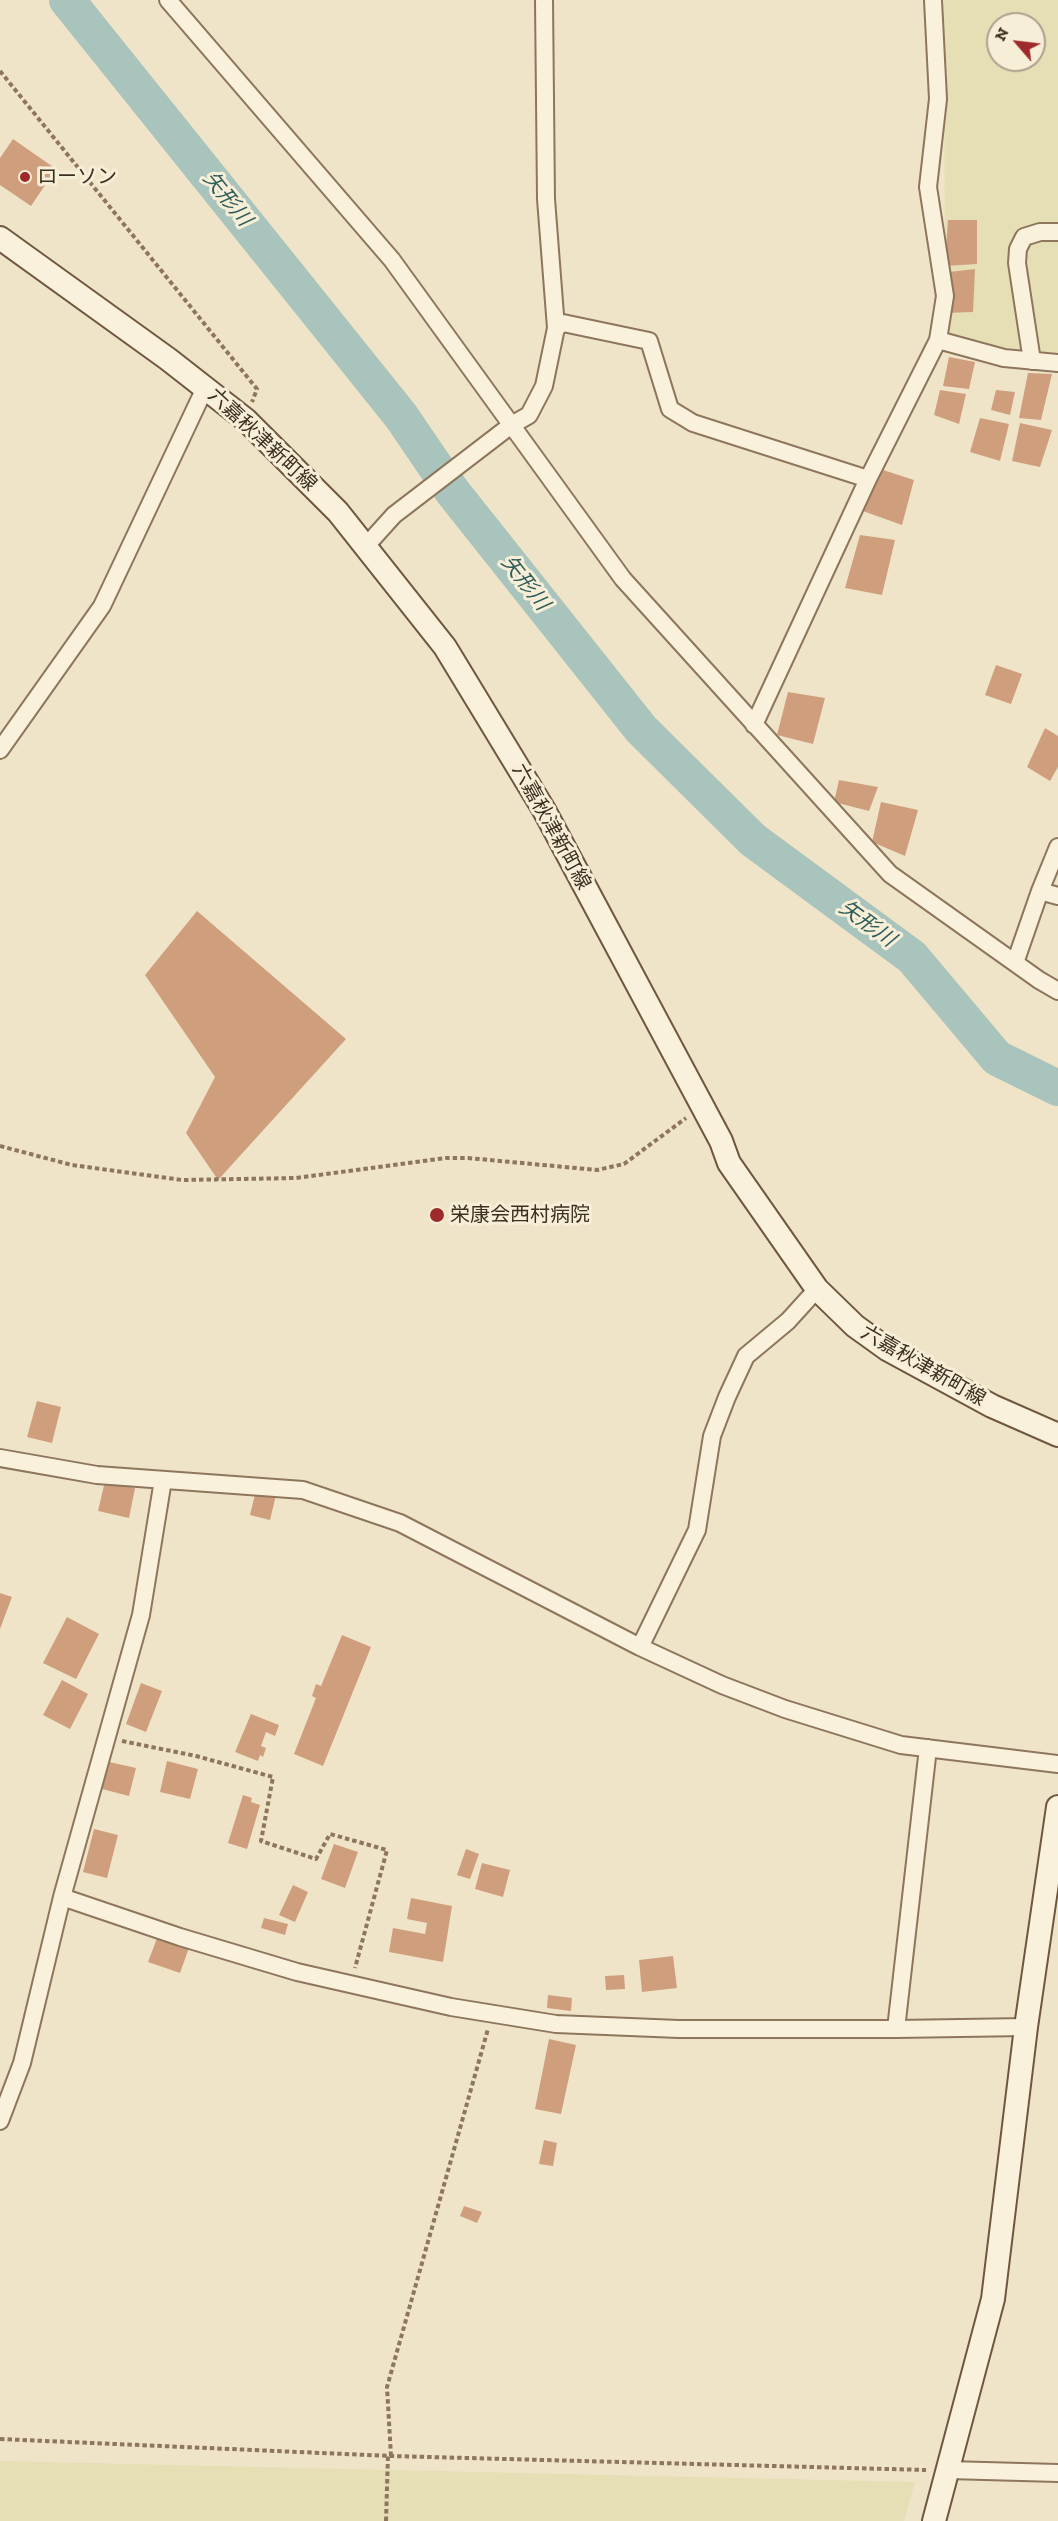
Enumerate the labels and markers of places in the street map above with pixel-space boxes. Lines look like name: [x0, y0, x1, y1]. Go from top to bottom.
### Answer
place label: ローソン: [37, 165, 117, 189]
marker: ローソン: [18, 170, 32, 184]
place label: 栄康会西村病院: [450, 1203, 590, 1227]
marker: 栄康会西村病院: [428, 1206, 446, 1224]

